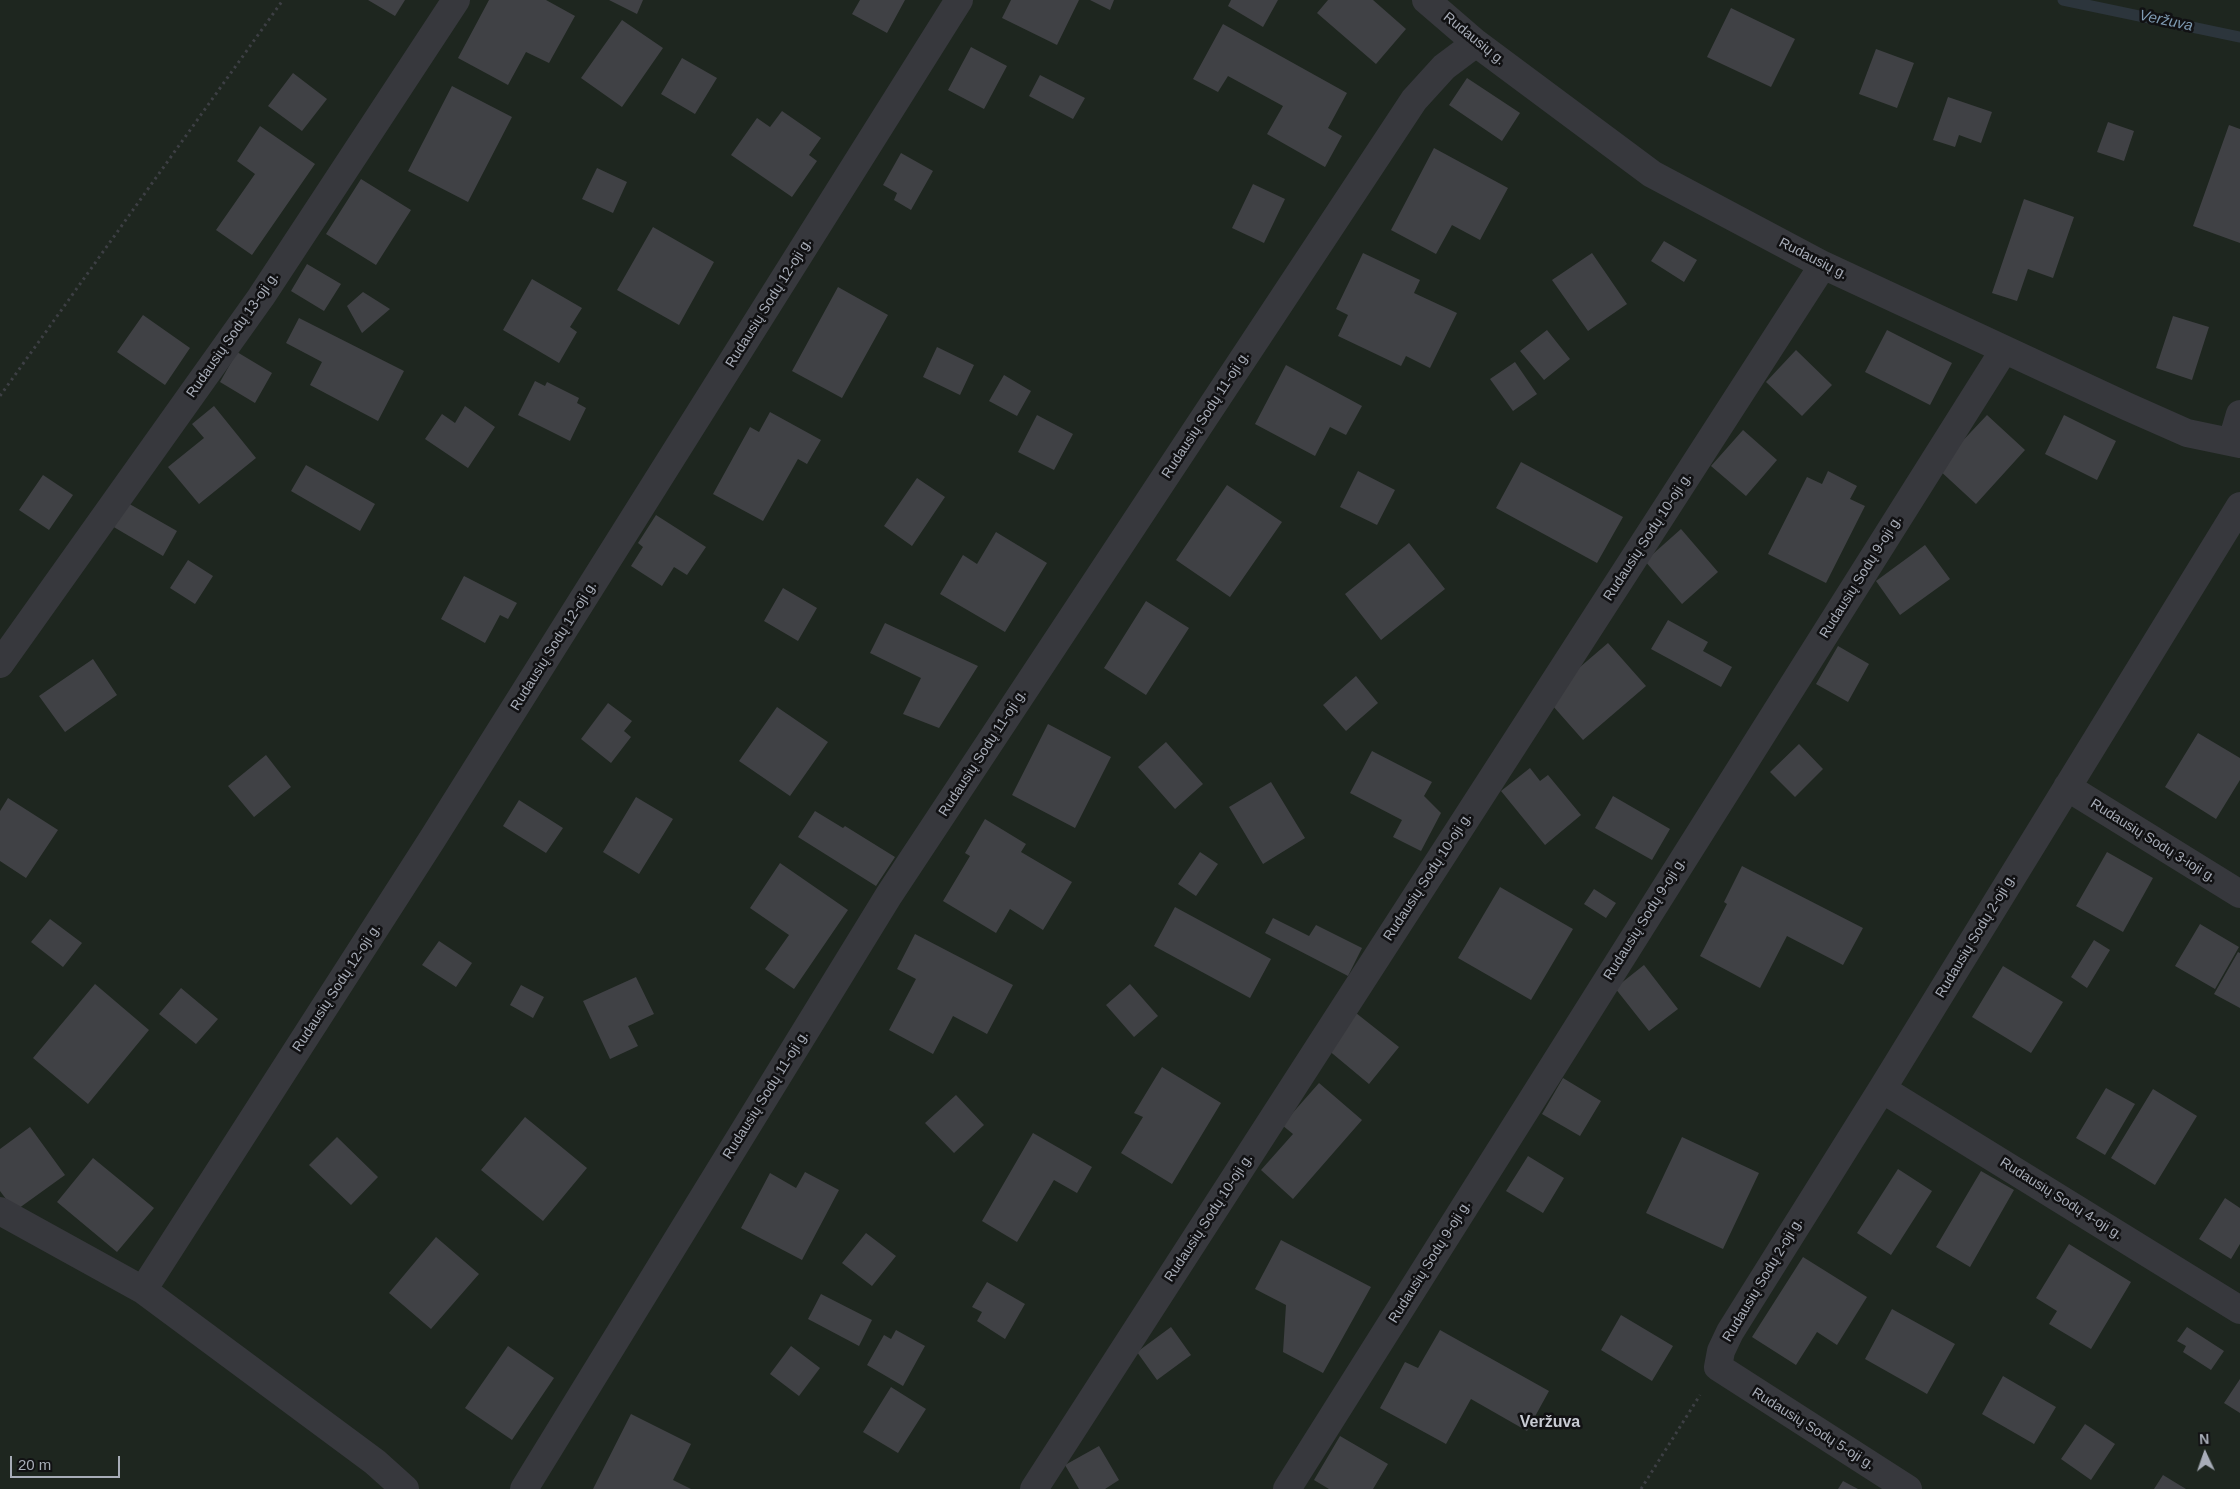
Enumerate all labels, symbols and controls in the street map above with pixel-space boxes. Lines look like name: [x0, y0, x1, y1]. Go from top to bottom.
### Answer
water label: Veržuva: [2137, 7, 2195, 35]
street label: Rudausių g.: [1440, 9, 1508, 69]
street label: Rudausių Sodų 12-oji g.: [722, 235, 816, 371]
street label: Rudausių g.: [1776, 235, 1850, 283]
street label: Rudausių Sodų 13-oji g.: [183, 269, 283, 401]
street label: Rudausių Sodų 11-oji g.: [1159, 348, 1253, 482]
street label: Rudausių Sodų 10-oji g.: [1600, 470, 1696, 604]
street label: Rudausių Sodų 9-oji g.: [1816, 512, 1906, 642]
street label: Rudausių Sodų 12-oji g.: [507, 578, 601, 714]
street label: Rudausių Sodų 11-oji g.: [936, 686, 1030, 820]
street label: Rudausių Sodų 3-ioji g.: [2087, 796, 2219, 886]
street label: Rudausių Sodų 10-oji g.: [1380, 810, 1476, 944]
street label: Rudausių Sodų 9-oji g.: [1600, 854, 1690, 984]
street label: Rudausių Sodų 2-oji g.: [1932, 871, 2020, 1001]
street label: Rudausių Sodų 12-oji g.: [289, 921, 385, 1055]
street label: Rudausių Sodų 11-oji g.: [720, 1028, 812, 1162]
street label: Rudausių Sodų 10-oji g.: [1161, 1151, 1257, 1285]
street label: Rudausių Sodų 4-oji g.: [1996, 1154, 2126, 1244]
street label: Rudausių Sodų 9-oji g.: [1385, 1197, 1475, 1327]
street label: Rudausių Sodų 2-oji g.: [1719, 1215, 1807, 1345]
street label: Rudausių Sodų 5-oji g.: [1748, 1384, 1878, 1474]
district label: Veržuva: [1520, 1413, 1580, 1433]
north arrow: [2180, 1429, 2230, 1479]
text: N: [2199, 1431, 2210, 1447]
scale bar: [12, 1446, 122, 1478]
text: 20 m: [18, 1456, 51, 1473]

